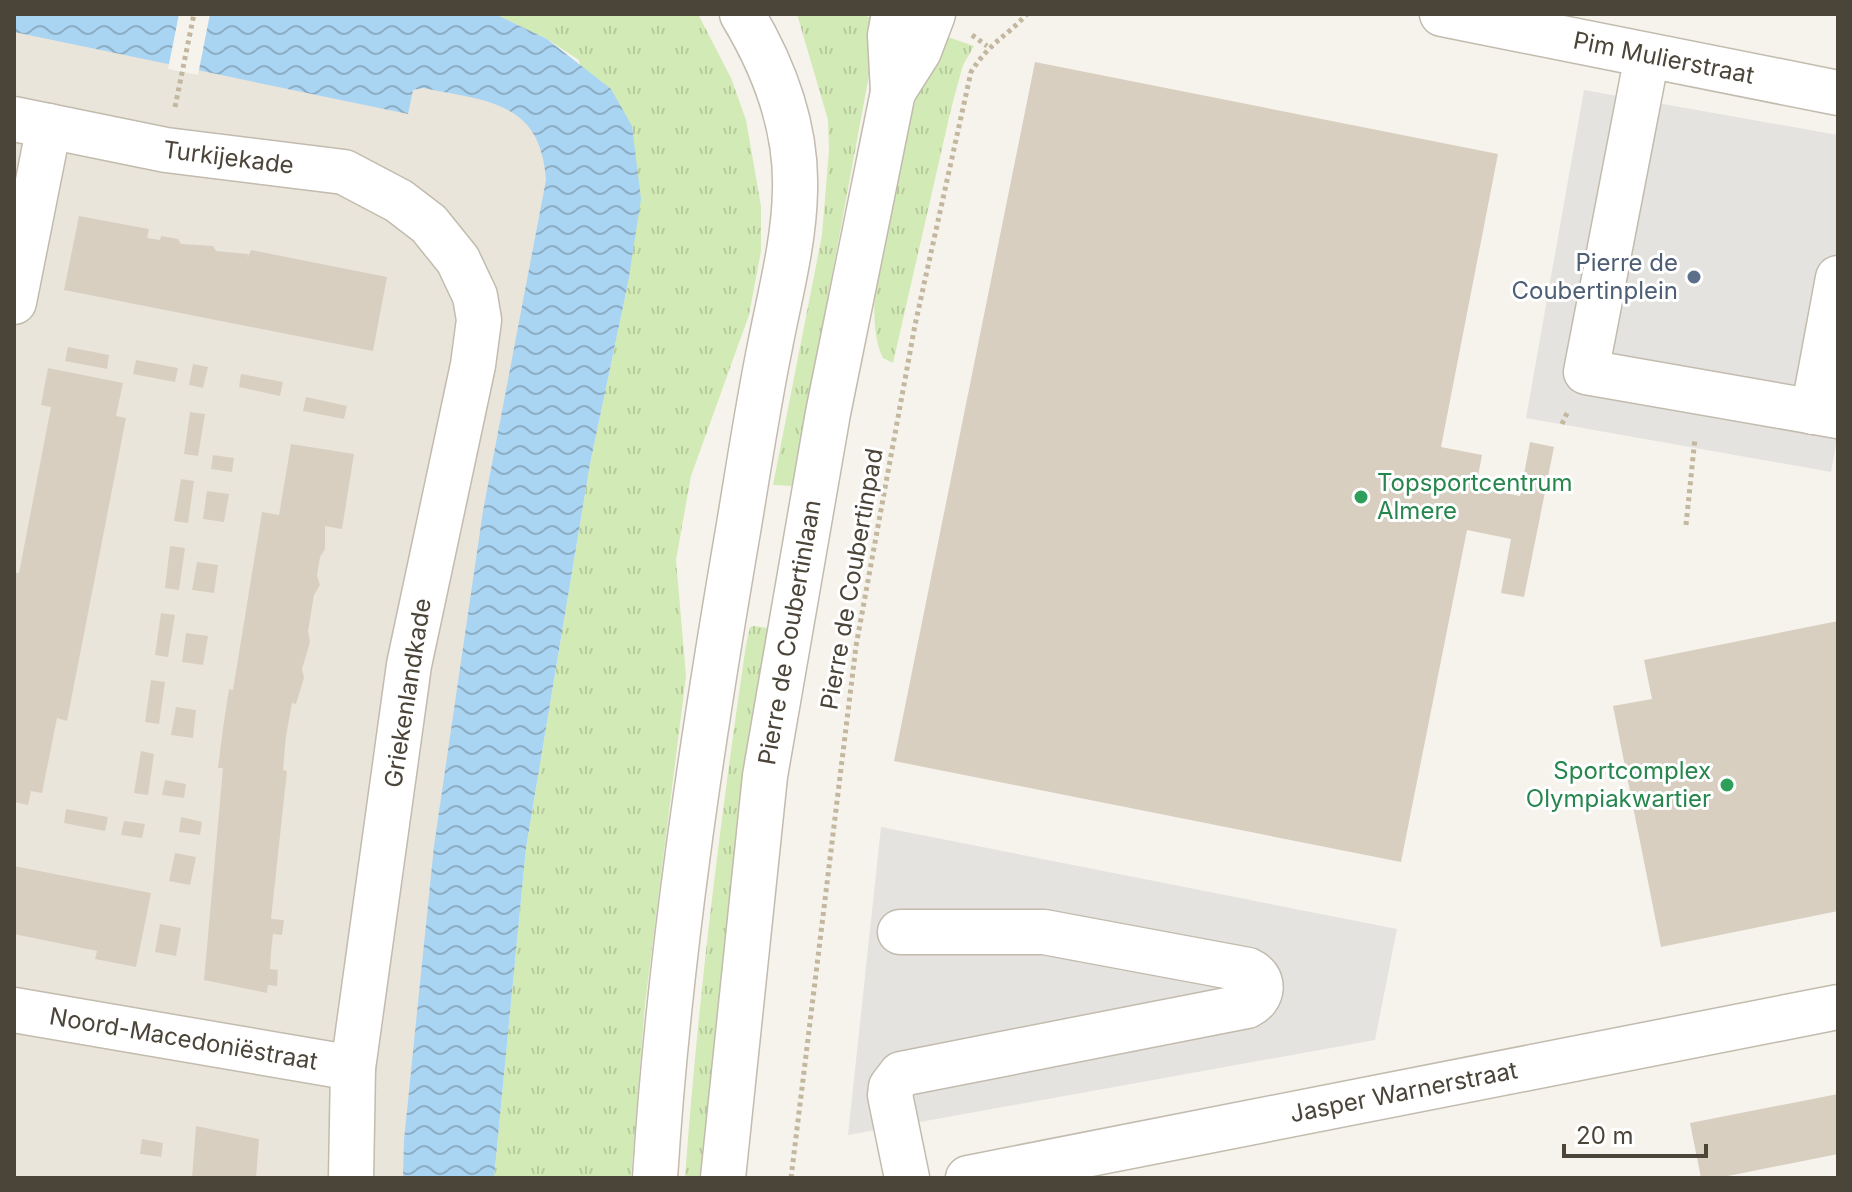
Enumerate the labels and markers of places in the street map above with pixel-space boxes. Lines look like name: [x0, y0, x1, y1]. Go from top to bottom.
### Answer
place label: Pierre de Coubertinplein: [1511, 248, 1678, 305]
marker: Pierre de Coubertinplein: [1685, 268, 1703, 286]
place label: Topsportcentrum Almere: [1377, 468, 1572, 525]
marker: Topsportcentrum Almere: [1352, 488, 1370, 506]
place label: Sportcomplex Olympiakwartier: [1526, 756, 1711, 813]
marker: Sportcomplex Olympiakwartier: [1718, 776, 1736, 794]

